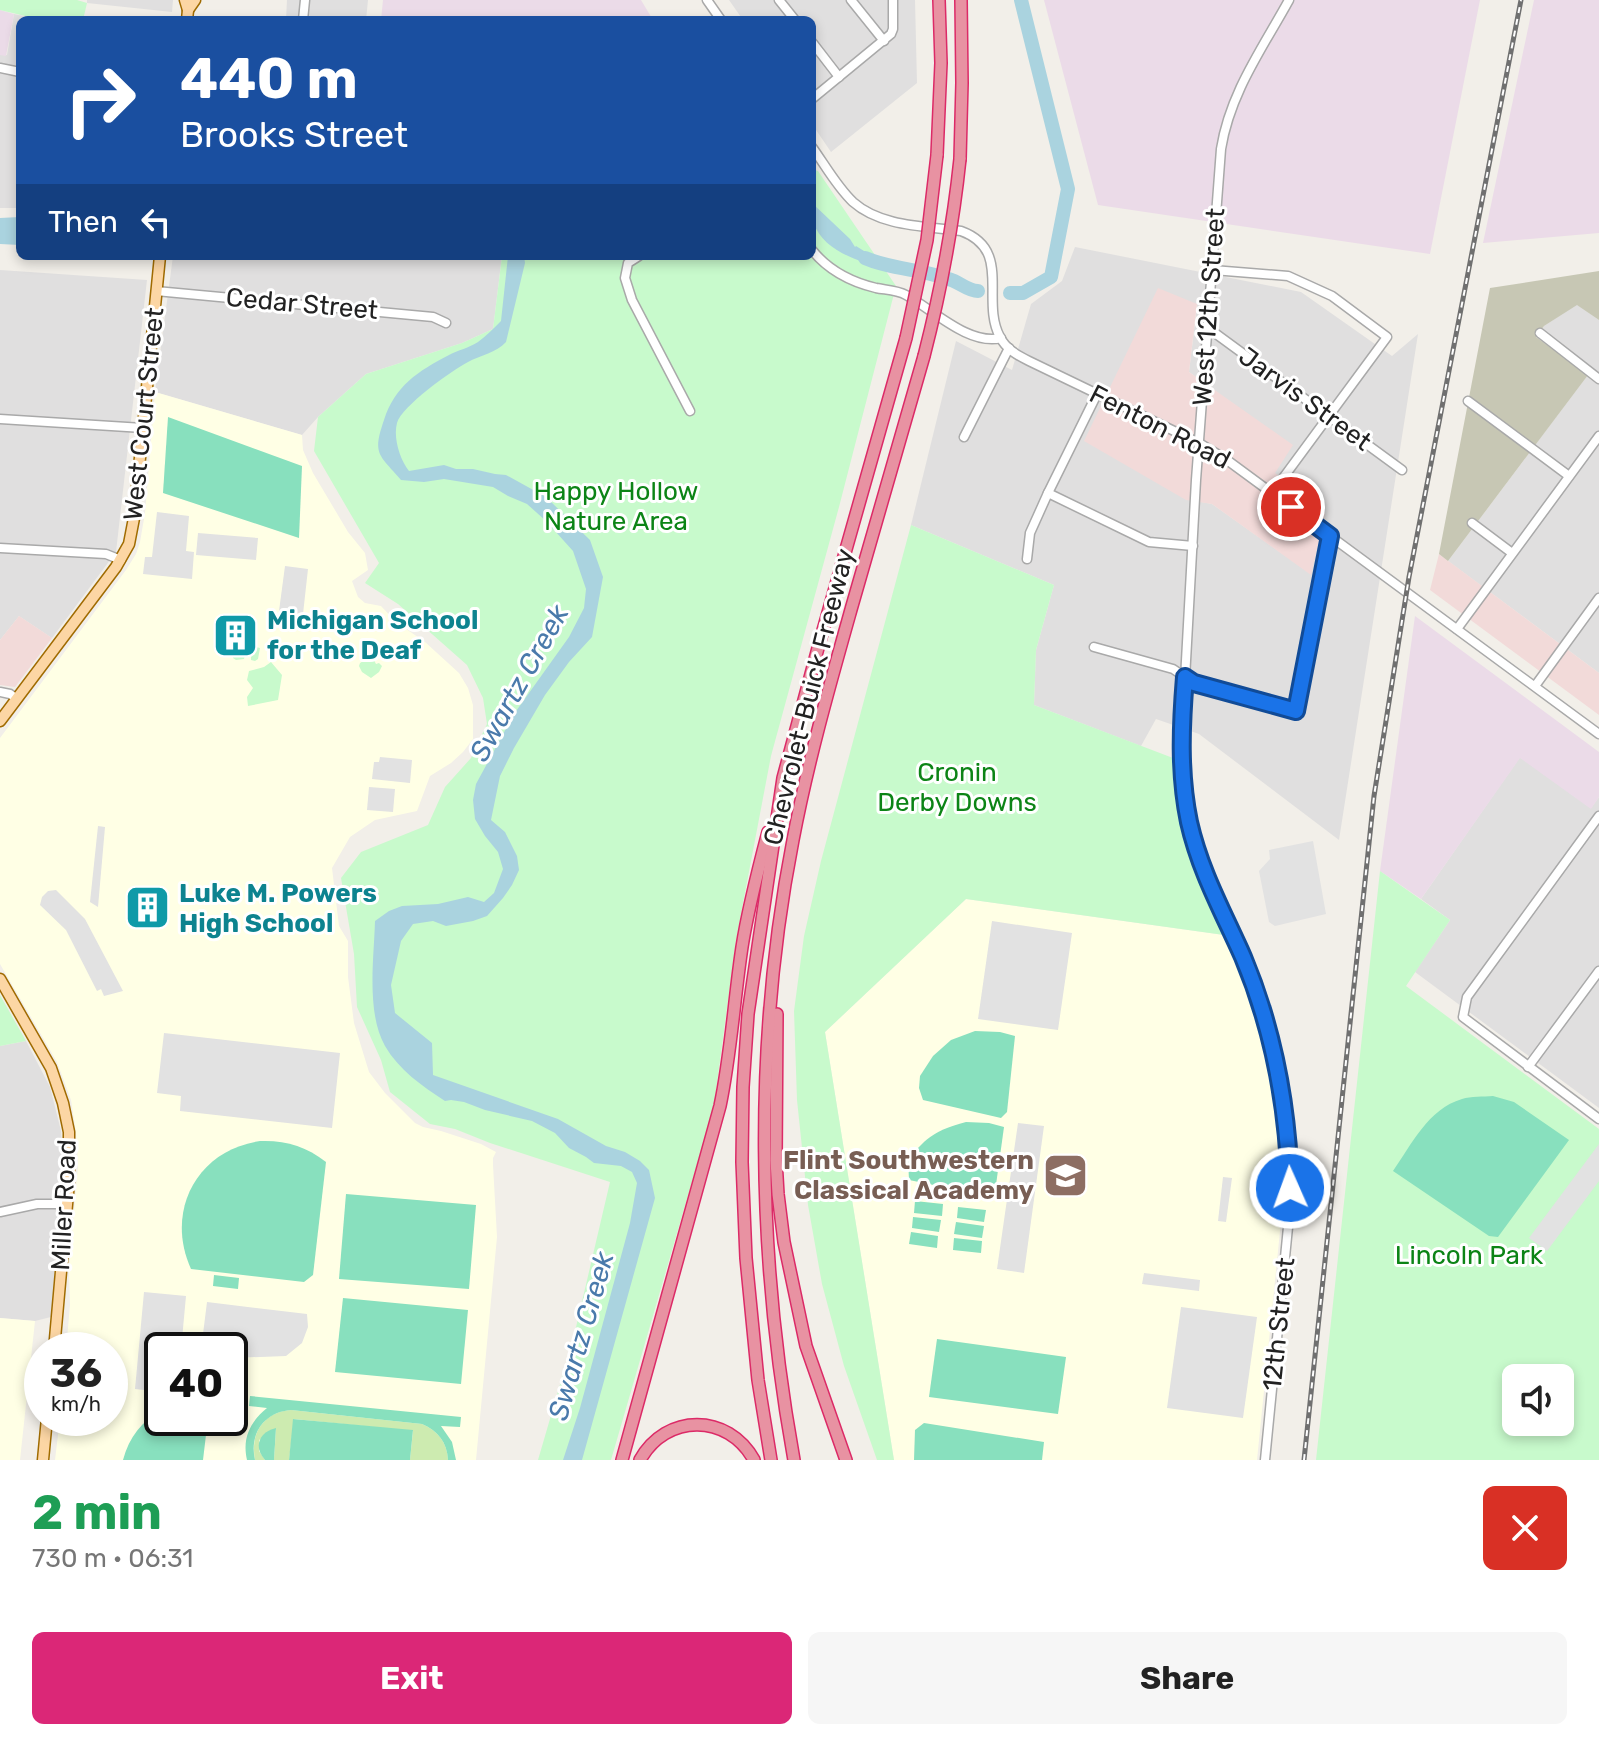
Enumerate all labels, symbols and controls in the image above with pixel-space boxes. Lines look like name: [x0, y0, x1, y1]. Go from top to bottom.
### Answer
text: 440 m: [180, 46, 358, 112]
icon: right: [48, 48, 152, 152]
text: Brooks Street: [180, 113, 408, 156]
icon: left: [134, 200, 178, 244]
text: Then: [48, 204, 118, 240]
street label: West 12th Street: [1187, 207, 1231, 407]
street label: Cedar Street: [225, 282, 379, 326]
street label: West Court Street: [117, 306, 171, 522]
street label: Jarvis Street: [1233, 341, 1377, 457]
street label: Fenton Road: [1084, 378, 1236, 476]
pin: [1257, 473, 1325, 541]
park label: Happy Hollow Nature Area: [534, 476, 698, 537]
icon: arrive: [1269, 485, 1313, 529]
street label: Chevrolet-Buick Freeway: [757, 545, 861, 849]
water label: Swartz Creek: [462, 599, 576, 767]
place label: Michigan School for the Deaf: [267, 605, 478, 666]
building icon: Michigan School for the Deaf: [212, 611, 260, 659]
park label: Cronin Derby Downs: [877, 757, 1037, 818]
place label: Luke M. Powers High School: [179, 878, 377, 939]
building icon: Luke M. Powers High School: [124, 884, 172, 932]
street label: Miller Road: [45, 1139, 83, 1271]
place label: Flint Southwestern Classical Academy: [783, 1145, 1034, 1206]
position arrow: [1248, 1146, 1332, 1230]
school or university icon: Flint Southwestern Classical Academy: [1041, 1151, 1089, 1199]
park label: Lincoln Park: [1395, 1240, 1544, 1271]
water label: Swartz Creek: [541, 1247, 621, 1424]
street label: 12th Street: [1257, 1256, 1301, 1392]
speed limit sign: 40: [144, 1332, 248, 1436]
text: 36: [50, 1350, 102, 1397]
map controls: [1502, 1364, 1574, 1436]
button: sound: [1502, 1364, 1574, 1436]
text: km/h: [51, 1392, 101, 1416]
text: 2 min: [32, 1484, 162, 1541]
button: close: [1483, 1486, 1567, 1570]
text: 730 m · 06:31: [32, 1543, 193, 1574]
button: Exit: [32, 1632, 792, 1724]
button: Share: [808, 1632, 1567, 1724]

